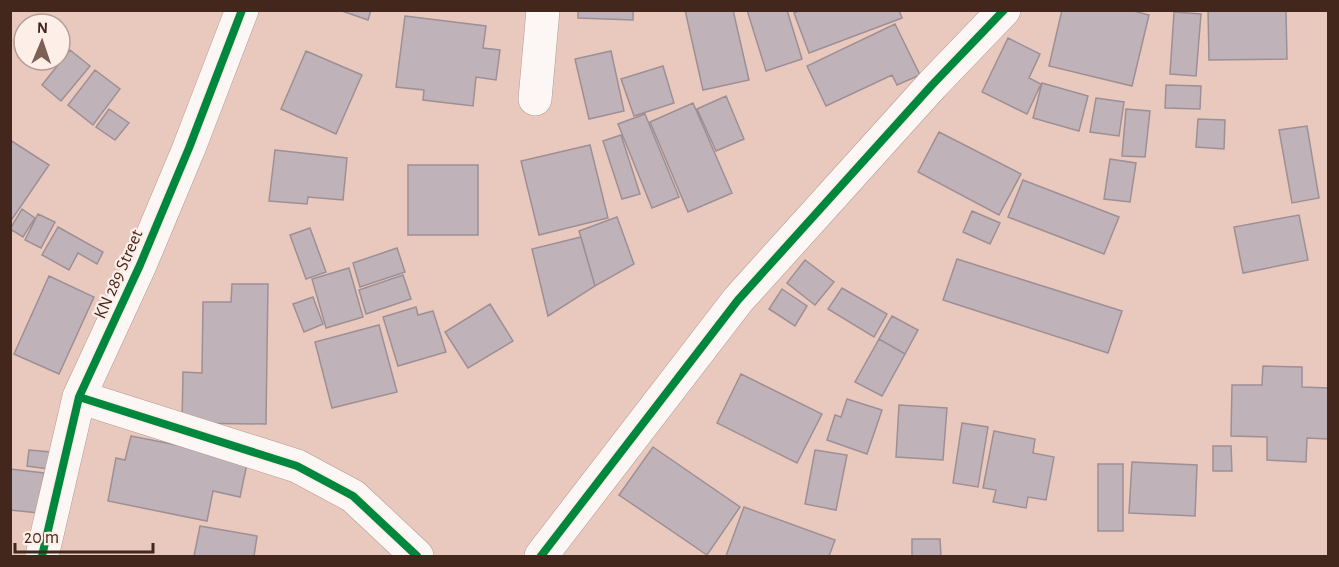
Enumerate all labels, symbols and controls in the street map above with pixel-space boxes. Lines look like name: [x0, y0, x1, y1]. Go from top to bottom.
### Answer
north arrow: [12, 12, 72, 72]
text: N: [37, 20, 48, 36]
street label: KN 289 Street: [91, 227, 147, 322]
scale bar: [15, 516, 153, 554]
text: 20 m: [24, 529, 59, 547]

